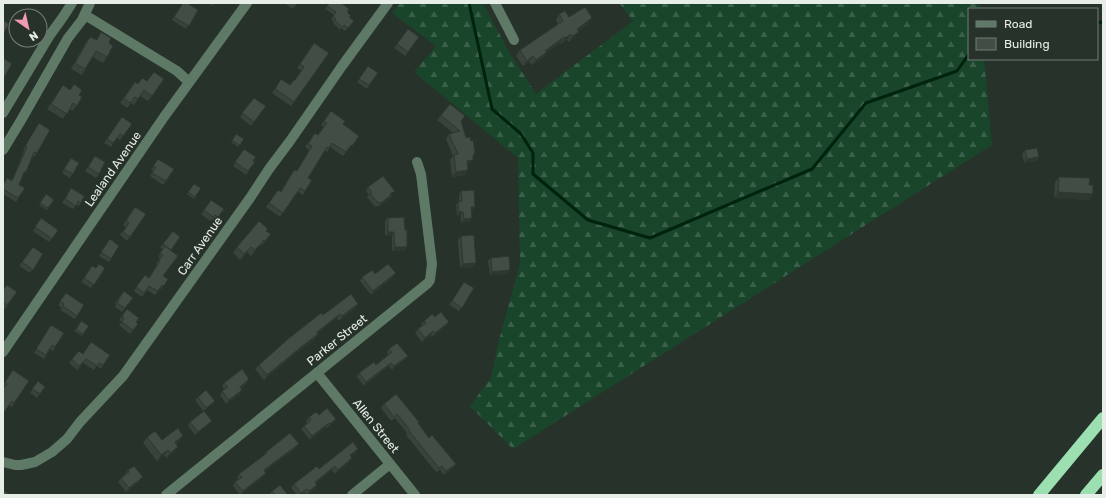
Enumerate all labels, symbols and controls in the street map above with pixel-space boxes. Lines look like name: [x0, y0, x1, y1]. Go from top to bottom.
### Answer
north arrow: [8, 8, 48, 48]
legend: [968, 8, 1098, 60]
text: Road: [1004, 17, 1032, 31]
text: N: [26, 28, 40, 44]
text: Building: [1004, 37, 1050, 51]
street label: Lealand Avenue: [82, 128, 144, 209]
street label: Carr Avenue: [175, 214, 225, 278]
street label: Parker Street: [304, 311, 370, 369]
street label: Allen Street: [350, 396, 402, 456]

